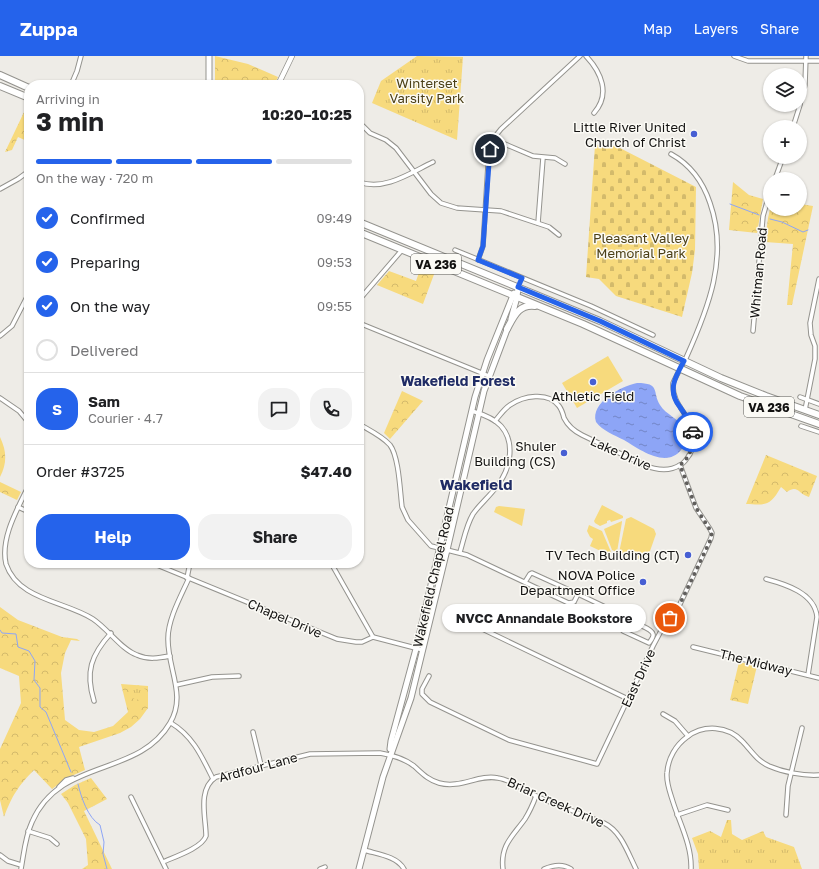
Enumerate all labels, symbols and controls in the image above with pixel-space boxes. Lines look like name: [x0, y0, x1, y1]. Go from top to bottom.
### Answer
text: Zuppa: [20, 17, 78, 40]
text: Map: [643, 20, 672, 37]
text: Layers: [694, 20, 738, 37]
text: Share: [760, 20, 799, 37]
map controls: [763, 68, 807, 216]
button: layers: [763, 68, 807, 112]
park label: Winterset Varsity Park: [390, 75, 465, 106]
text: Arriving in: [36, 91, 100, 107]
text: 10:20–10:25: [262, 105, 352, 123]
text: 3 min: [36, 106, 104, 137]
place label: Little River United Church of Christ: [573, 119, 686, 150]
button: +: [763, 120, 807, 164]
marker: Little River United Church of Christ: [689, 129, 699, 139]
pin: [473, 132, 507, 166]
icon: home: [479, 138, 501, 160]
text: On the way · 720 m: [36, 170, 153, 186]
button: −: [763, 172, 807, 216]
icon: check: [36, 207, 58, 229]
text: Confirmed: [70, 209, 145, 227]
text: 09:49: [316, 210, 352, 226]
street label: Whitman Road: [746, 227, 770, 319]
park label: Pleasant Valley Memorial Park: [593, 230, 690, 261]
icon: check: [36, 251, 58, 273]
text: Preparing: [70, 253, 140, 271]
text: 09:53: [317, 254, 352, 270]
road number: VA 236: [411, 254, 461, 274]
icon: check: [36, 295, 58, 317]
text: On the way: [70, 297, 150, 315]
text: 09:55: [317, 298, 352, 314]
text: Delivered: [70, 341, 138, 359]
district label: Wakefield Forest: [401, 372, 516, 389]
marker: Athletic Field: [588, 377, 598, 387]
button: chat: [258, 388, 300, 430]
button: phone: [310, 388, 352, 430]
place label: Athletic Field: [552, 388, 634, 404]
text: Sam: [88, 392, 120, 410]
road number: VA 236: [744, 397, 794, 417]
text: S: [52, 400, 62, 418]
text: Courier · 4.7: [88, 410, 163, 426]
courier: [673, 412, 713, 452]
icon: car: [682, 421, 704, 443]
street label: Lake Drive: [588, 432, 654, 474]
place label: Shuler Building (CS): [474, 438, 556, 469]
marker: Shuler Building (CS): [559, 448, 569, 458]
text: Order #3725: [36, 462, 125, 480]
text: $47.40: [300, 462, 352, 480]
district label: Wakefield: [440, 475, 512, 493]
street label: Wakefield Chapel Road: [409, 505, 457, 649]
button: Help: [36, 514, 190, 560]
button: Share: [198, 514, 352, 560]
place label: TV Tech Building (CT): [546, 547, 680, 563]
marker: TV Tech Building (CT): [683, 550, 693, 560]
place label: NOVA Police Department Office: [520, 567, 635, 598]
marker: NOVA Police Department Office: [638, 577, 648, 587]
street label: Chapel Drive: [245, 595, 325, 641]
pin: [653, 601, 687, 635]
callout: NVCC Annandale Bookstore: [442, 604, 646, 632]
icon: bag: [659, 607, 681, 629]
text: NVCC Annandale Bookstore: [456, 610, 632, 626]
street label: The Midway: [718, 645, 795, 679]
street label: East Drive: [617, 646, 659, 710]
street label: Ardfour Lane: [217, 749, 299, 785]
street label: Briar Creek Drive: [505, 773, 607, 831]

